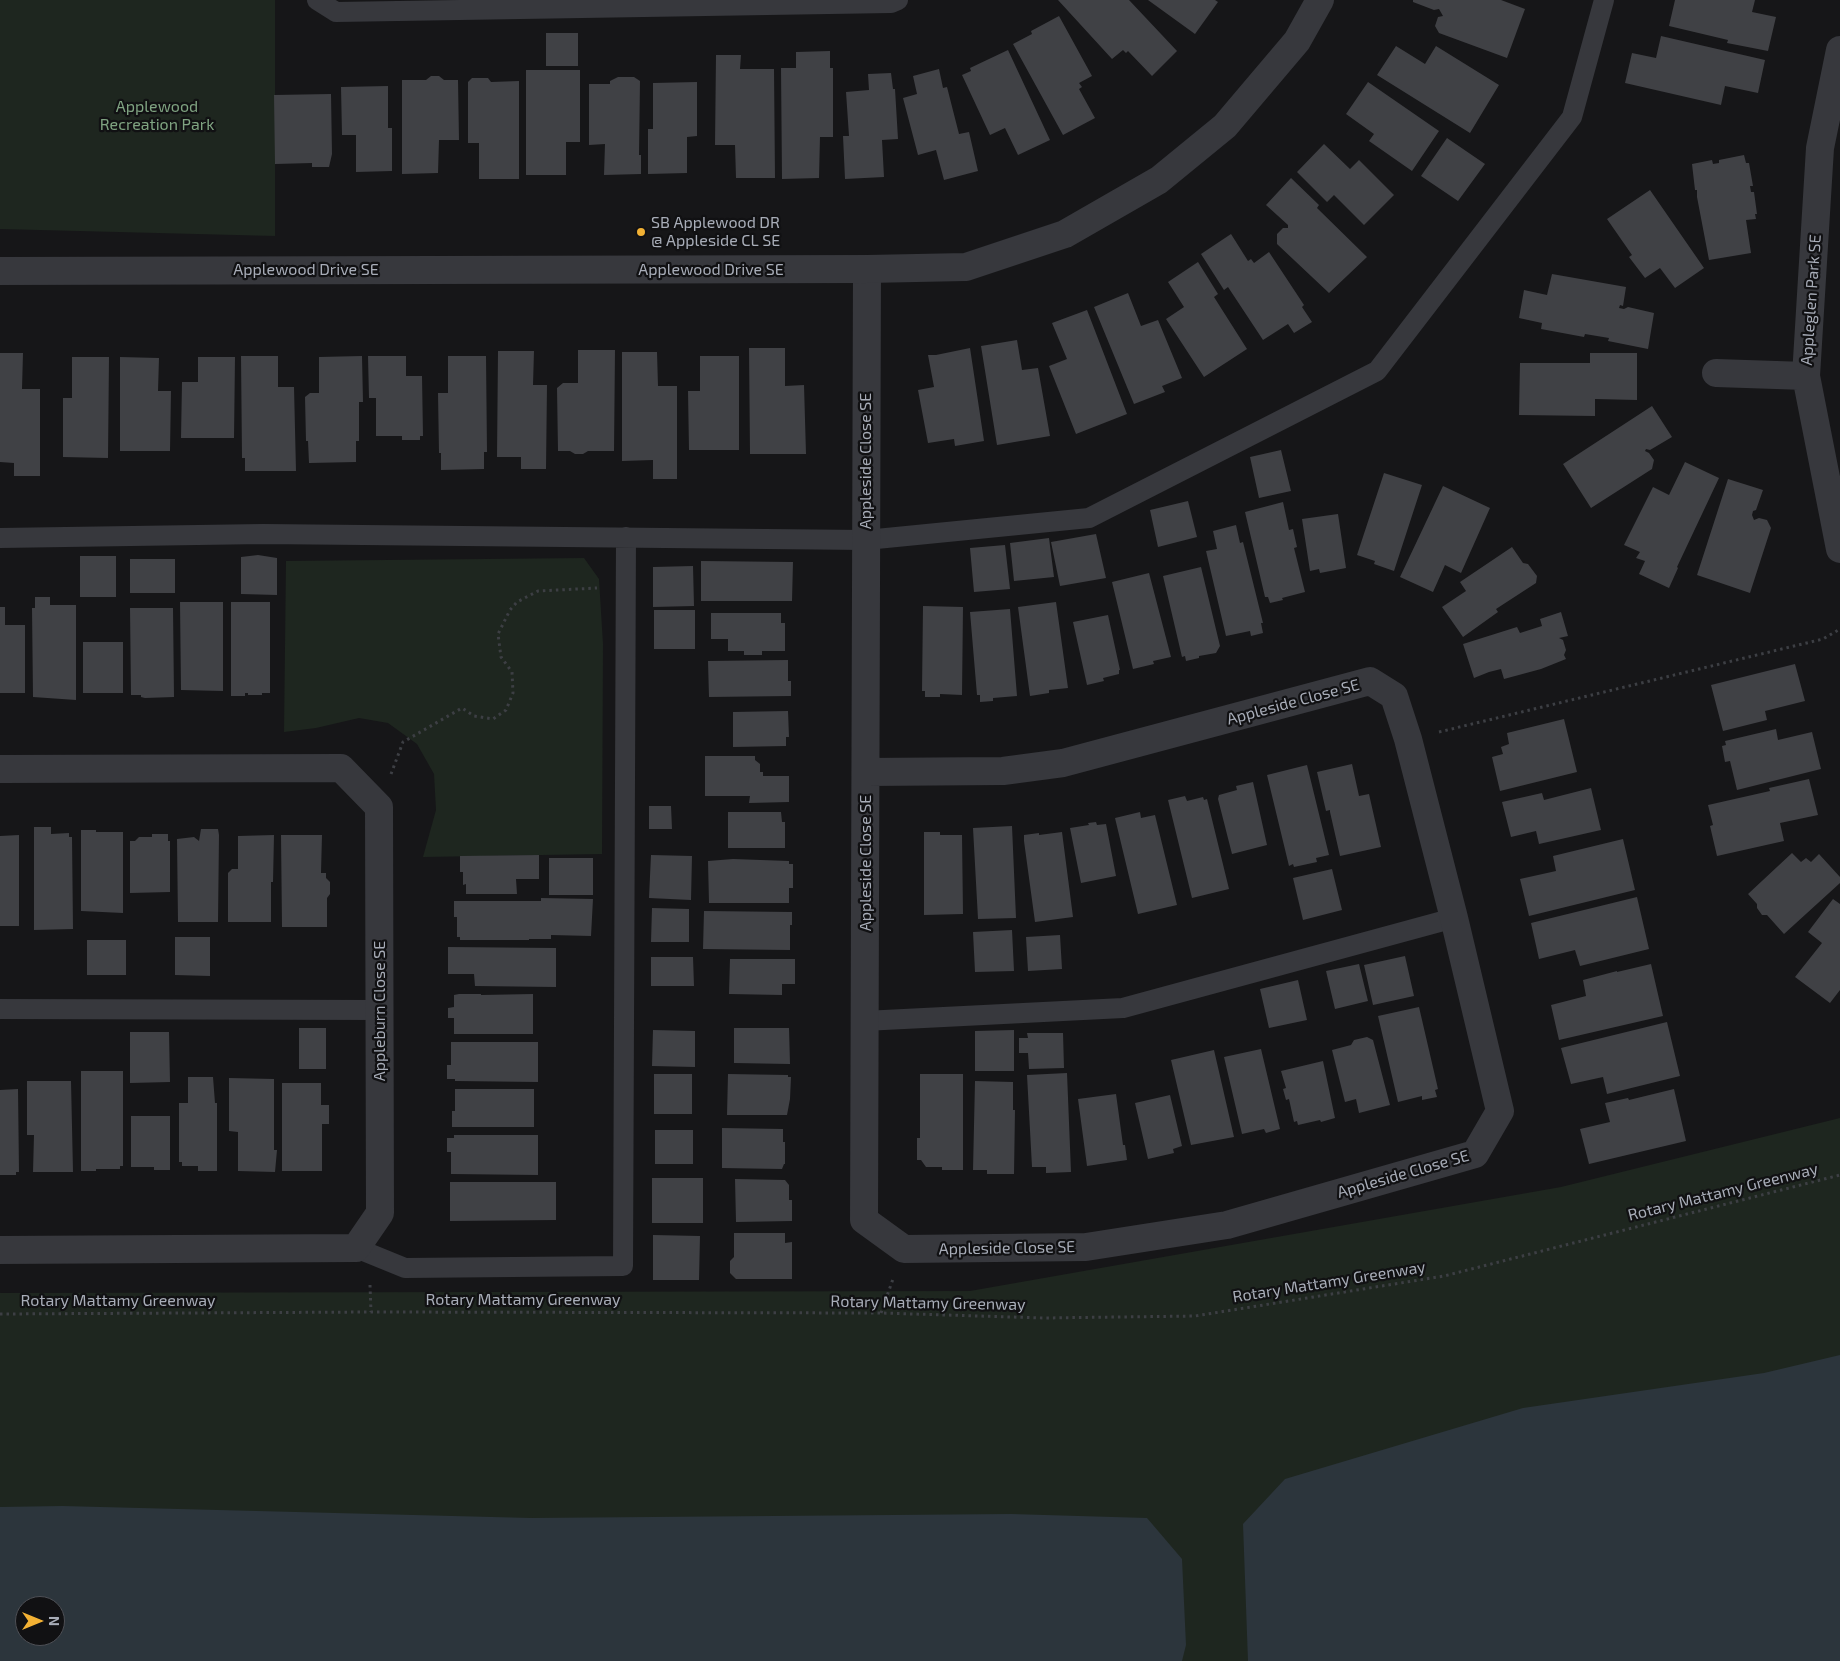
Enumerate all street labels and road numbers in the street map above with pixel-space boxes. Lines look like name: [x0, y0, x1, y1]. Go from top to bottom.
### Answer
street label: Appleglen Park SE: [1797, 234, 1825, 366]
street label: Applewood Drive SE: [233, 260, 379, 280]
street label: Applewood Drive SE: [638, 260, 784, 280]
street label: Appleside Close SE: [856, 393, 876, 529]
street label: Appleside Close SE: [1225, 675, 1361, 729]
street label: Appleside Close SE: [856, 795, 876, 931]
street label: Appleburn Close SE: [370, 941, 390, 1081]
street label: Appleside Close SE: [1335, 1146, 1471, 1202]
street label: Rotary Mattamy Greenway: [1626, 1159, 1820, 1225]
street label: Appleside Close SE: [939, 1237, 1075, 1259]
street label: Rotary Mattamy Greenway: [1231, 1257, 1427, 1307]
street label: Rotary Mattamy Greenway: [425, 1290, 621, 1310]
street label: Rotary Mattamy Greenway: [20, 1291, 216, 1311]
street label: Rotary Mattamy Greenway: [830, 1292, 1026, 1314]

